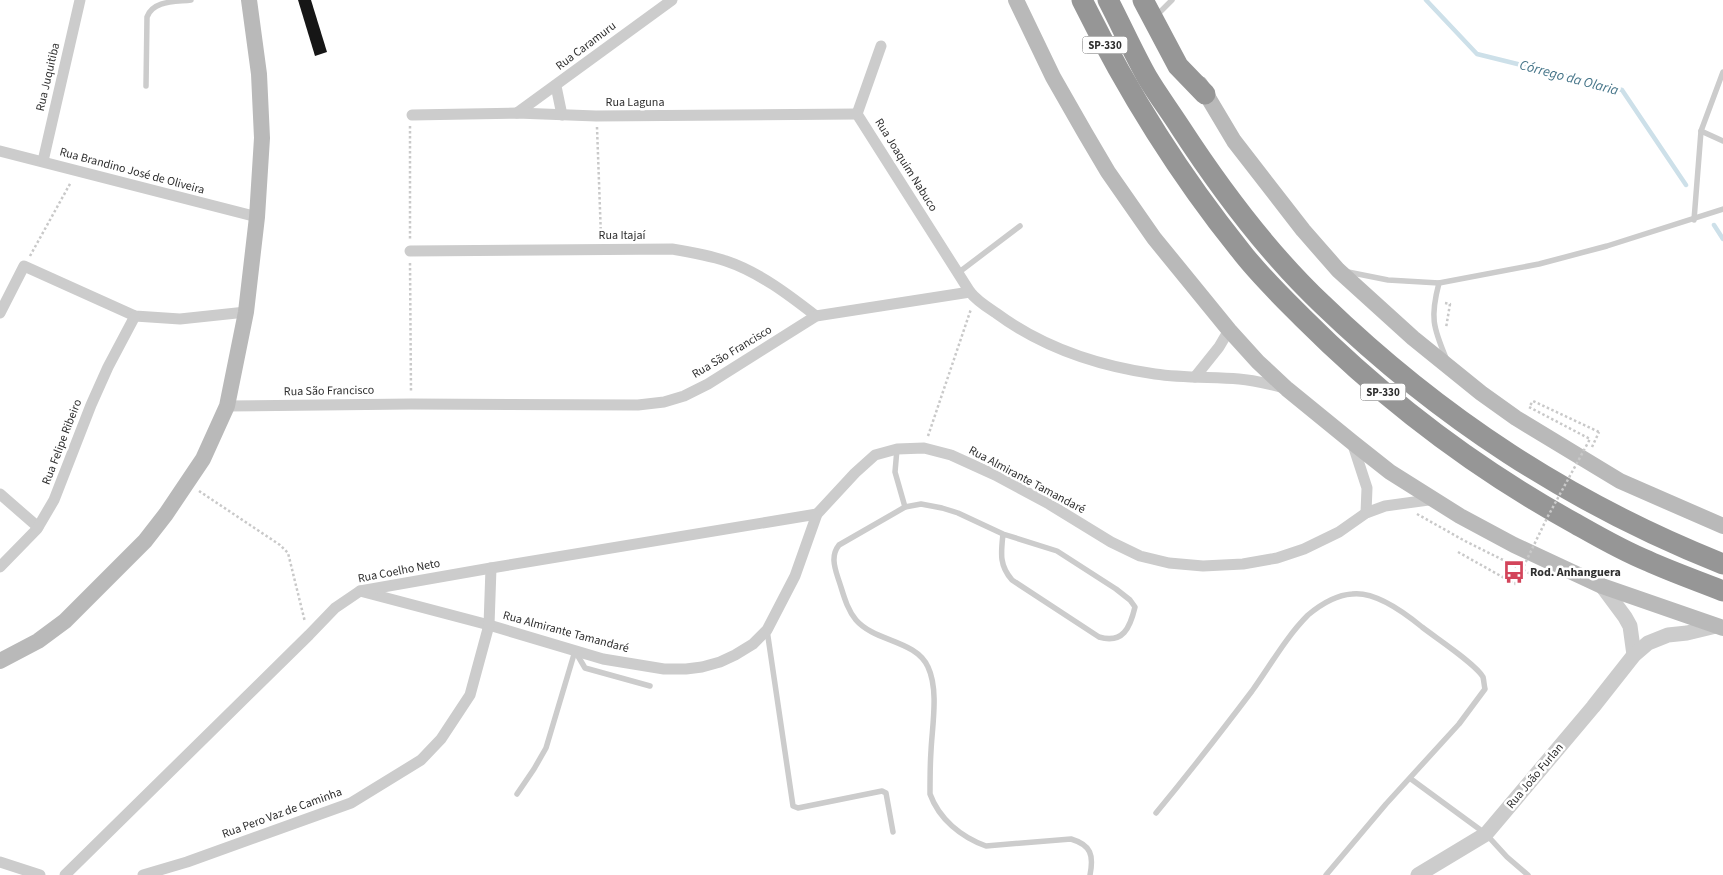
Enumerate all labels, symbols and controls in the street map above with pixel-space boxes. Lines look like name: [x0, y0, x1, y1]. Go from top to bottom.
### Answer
street label: Rua Caramuru: [552, 18, 620, 74]
road number: SP-330: [1082, 36, 1128, 54]
street label: Rua Juquitiba: [32, 41, 64, 113]
water label: Córrego da Olaria: [1517, 55, 1621, 101]
street label: Rua Laguna: [606, 94, 664, 111]
street label: Rua Joaquim Nabuco: [870, 115, 942, 215]
street label: Rua Brandino José de Oliveira: [58, 143, 206, 199]
street label: Rua Itajaí: [599, 227, 646, 244]
street label: Rua São Francisco: [689, 321, 775, 383]
street label: Rua São Francisco: [284, 382, 374, 400]
road number: SP-330: [1360, 384, 1406, 401]
street label: Rua Felipe Ribeiro: [38, 397, 86, 487]
street label: Rua Almirante Tamandaré: [966, 442, 1088, 518]
street label: Rua Coelho Neto: [356, 555, 442, 587]
bus stop icon: Rod. Anhanguera: [1501, 559, 1527, 585]
place label: Rod. Anhanguera: [1530, 564, 1621, 581]
street label: Rua Almirante Tamandaré: [501, 607, 631, 657]
street label: Rua João Furlan: [1502, 740, 1568, 812]
street label: Rua Pero Vaz de Caminha: [220, 783, 344, 843]

